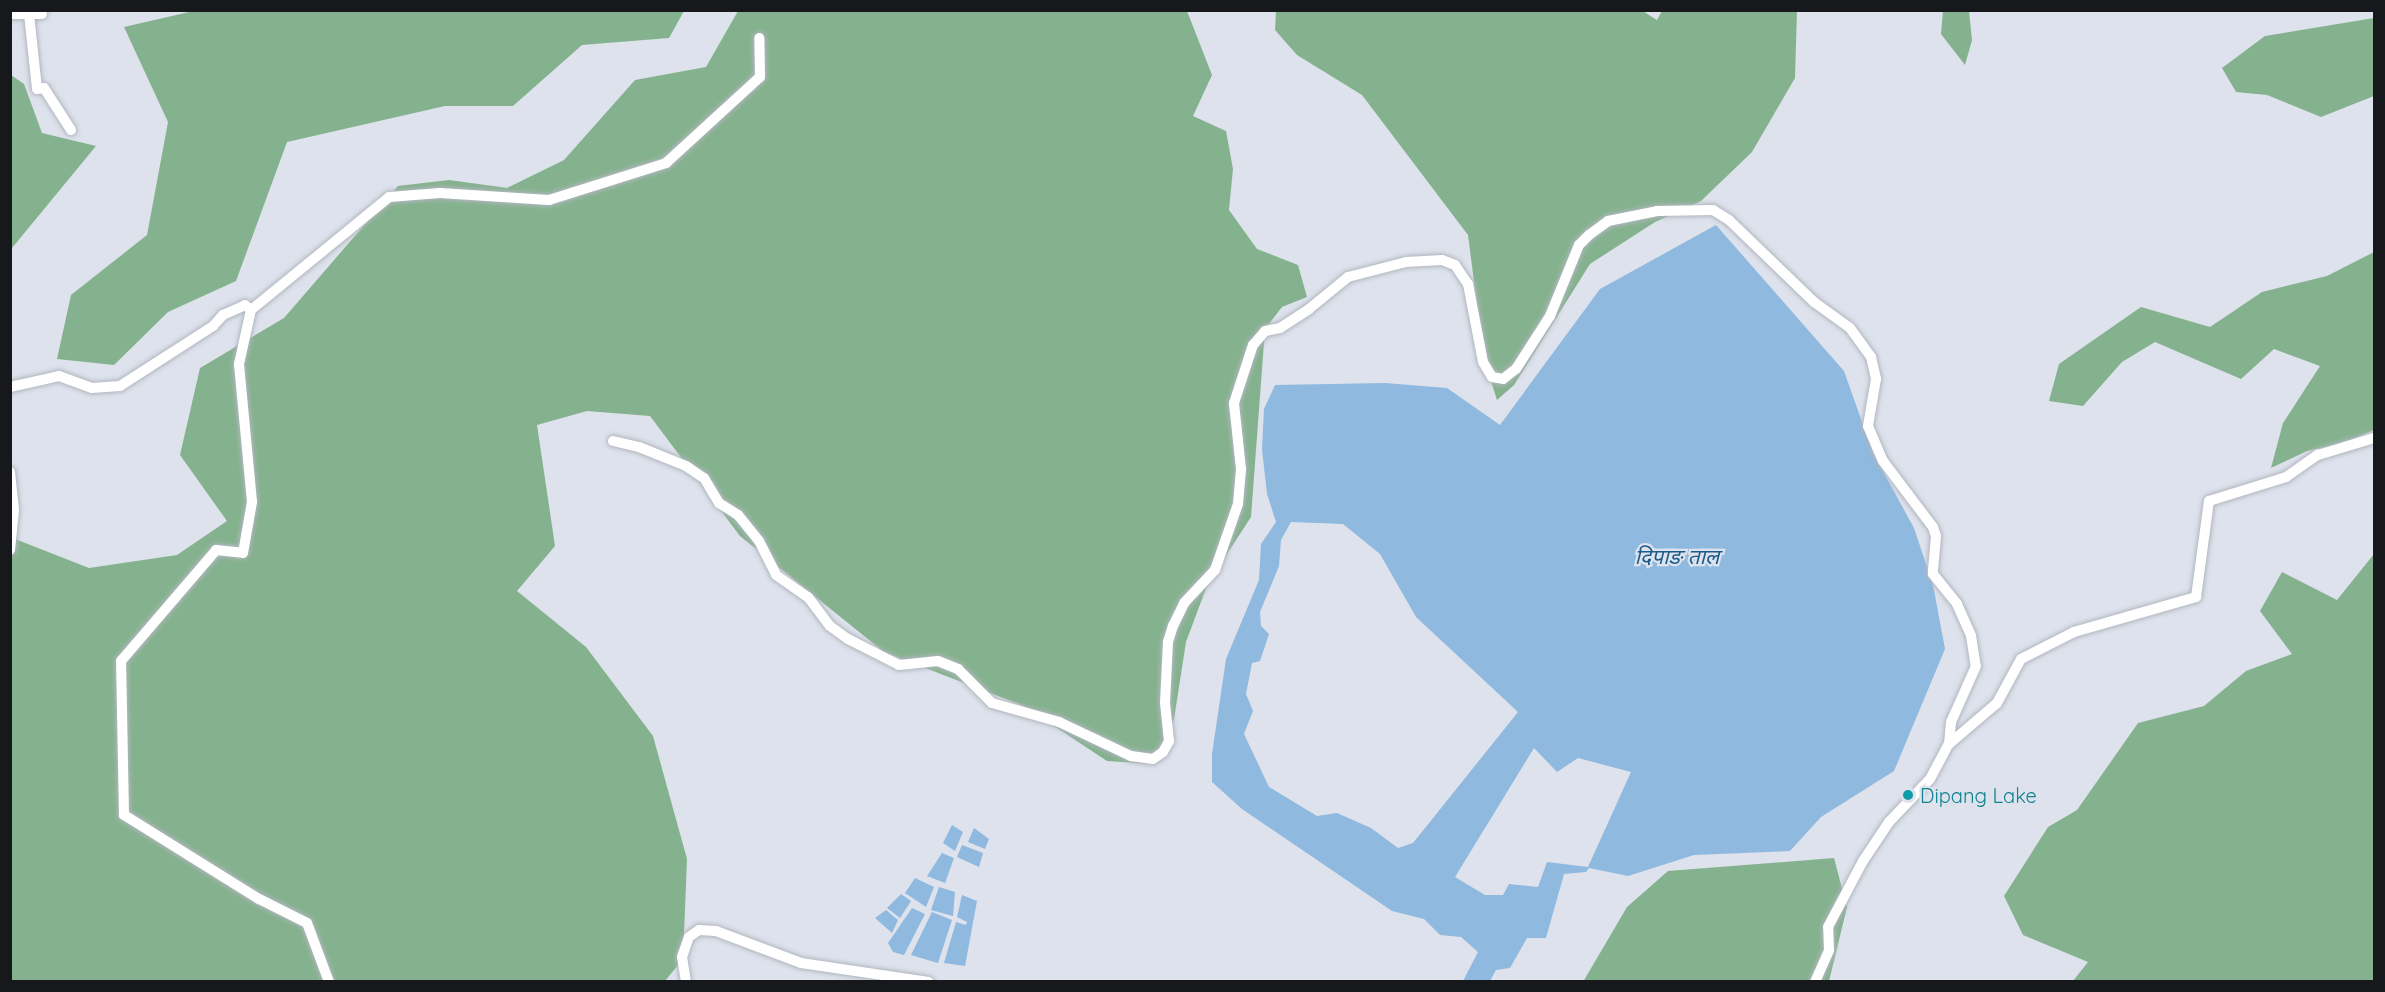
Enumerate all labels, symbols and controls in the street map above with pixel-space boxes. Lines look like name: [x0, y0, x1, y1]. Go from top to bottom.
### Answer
water label: दिपाङ ताल: [1635, 543, 1719, 569]
place label: Dipang Lake: [1920, 783, 2037, 807]
marker: Dipang Lake: [1901, 788, 1915, 802]

